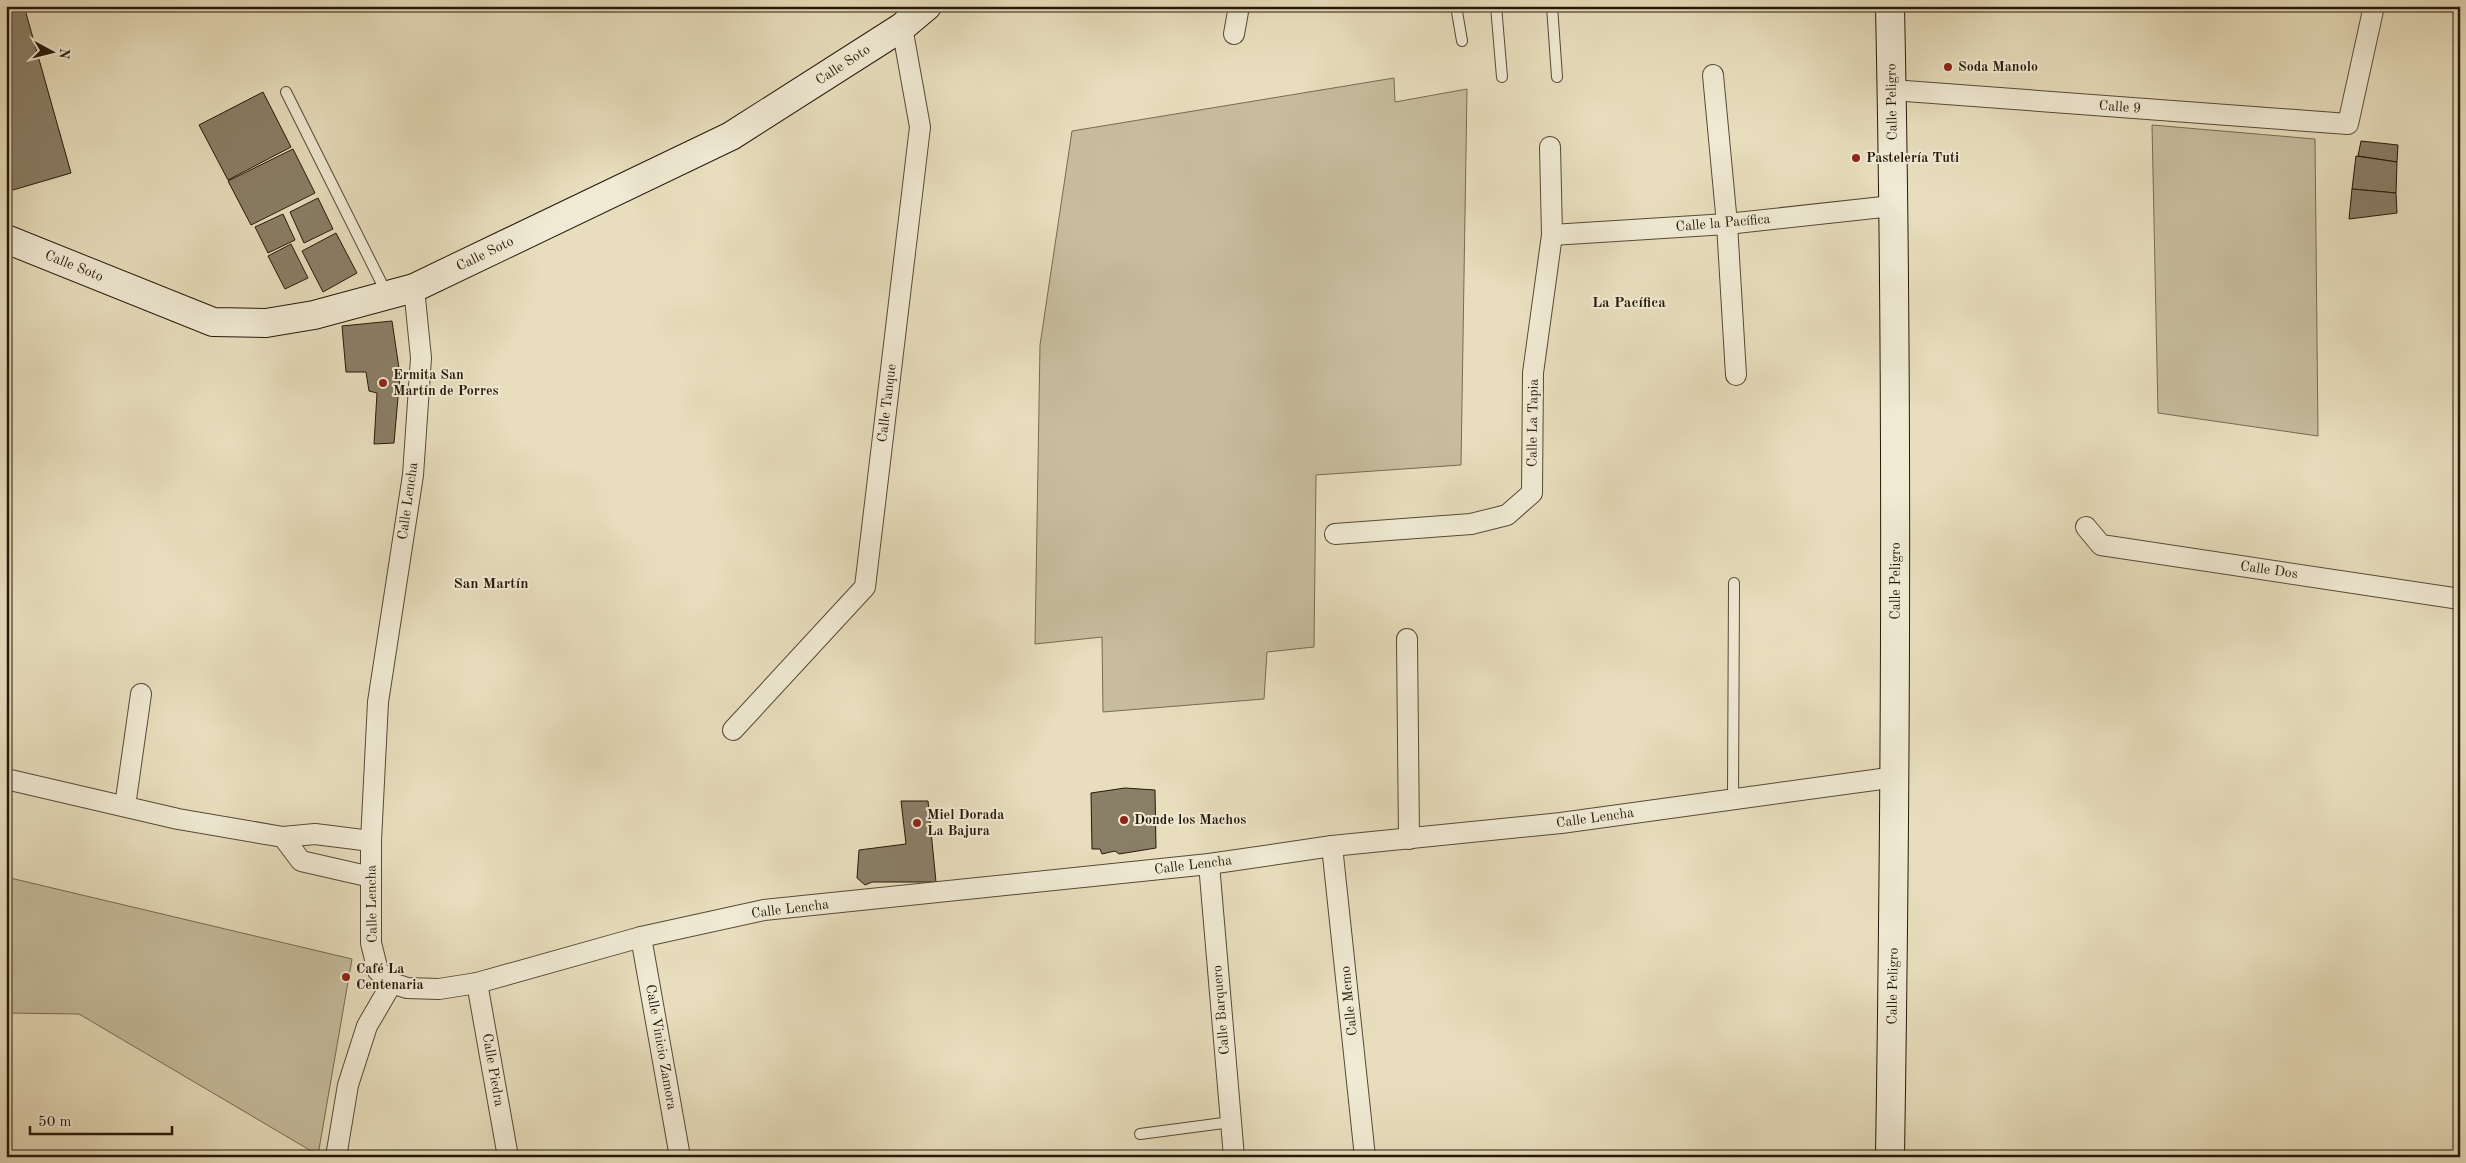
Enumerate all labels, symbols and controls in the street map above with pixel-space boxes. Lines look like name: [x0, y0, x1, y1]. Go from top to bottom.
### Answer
north arrow: [28, 28, 78, 78]
street label: Calle Soto: [813, 42, 873, 88]
text: N: [56, 47, 72, 60]
place label: Soda Manolo: [1958, 60, 2038, 74]
marker: Soda Manolo: [1942, 61, 1954, 73]
street label: Calle Peligro: [1884, 63, 1900, 141]
street label: Calle 9: [2098, 99, 2142, 115]
place label: Pastelería Tuti: [1866, 151, 1959, 165]
marker: Pastelería Tuti: [1850, 152, 1862, 164]
street label: Calle la Pacífica: [1675, 212, 1771, 234]
street label: Calle Soto: [454, 234, 516, 274]
street label: Calle Soto: [43, 248, 105, 284]
district label: La Pacífica: [1592, 296, 1666, 311]
street label: Calle Tanque: [875, 363, 899, 443]
place label: Ermita San Martín de Porres: [393, 368, 499, 398]
marker: Ermita San Martín de Porres: [377, 377, 389, 389]
street label: Calle La Tapia: [1525, 379, 1541, 467]
street label: Calle Lencha: [396, 461, 420, 541]
street label: Calle Peligro: [1889, 542, 1903, 620]
street label: Calle Dos: [2239, 559, 2299, 581]
district label: San Martín: [453, 577, 529, 592]
street label: Calle Lencha: [1555, 806, 1635, 830]
place label: Miel Dorada La Bajura: [927, 808, 1004, 838]
place label: Donde los Machos: [1134, 813, 1246, 827]
marker: Donde los Machos: [1118, 814, 1130, 826]
marker: Miel Dorada La Bajura: [911, 817, 923, 829]
street label: Calle Lencha: [1153, 853, 1233, 877]
street label: Calle Lencha: [364, 865, 380, 943]
street label: Calle Lencha: [750, 897, 830, 921]
street label: Calle Peligro: [1885, 947, 1901, 1025]
place label: Café La Centenaria: [356, 962, 424, 992]
street label: Calle Barquero: [1210, 964, 1232, 1056]
street label: Calle Memo: [1338, 965, 1360, 1037]
marker: Café La Centenaria: [340, 971, 352, 983]
street label: Calle Vinicio Zamora: [643, 983, 679, 1111]
street label: Calle Piedra: [480, 1032, 506, 1108]
scale bar: [30, 1103, 172, 1135]
text: 50 m: [38, 1115, 72, 1130]

